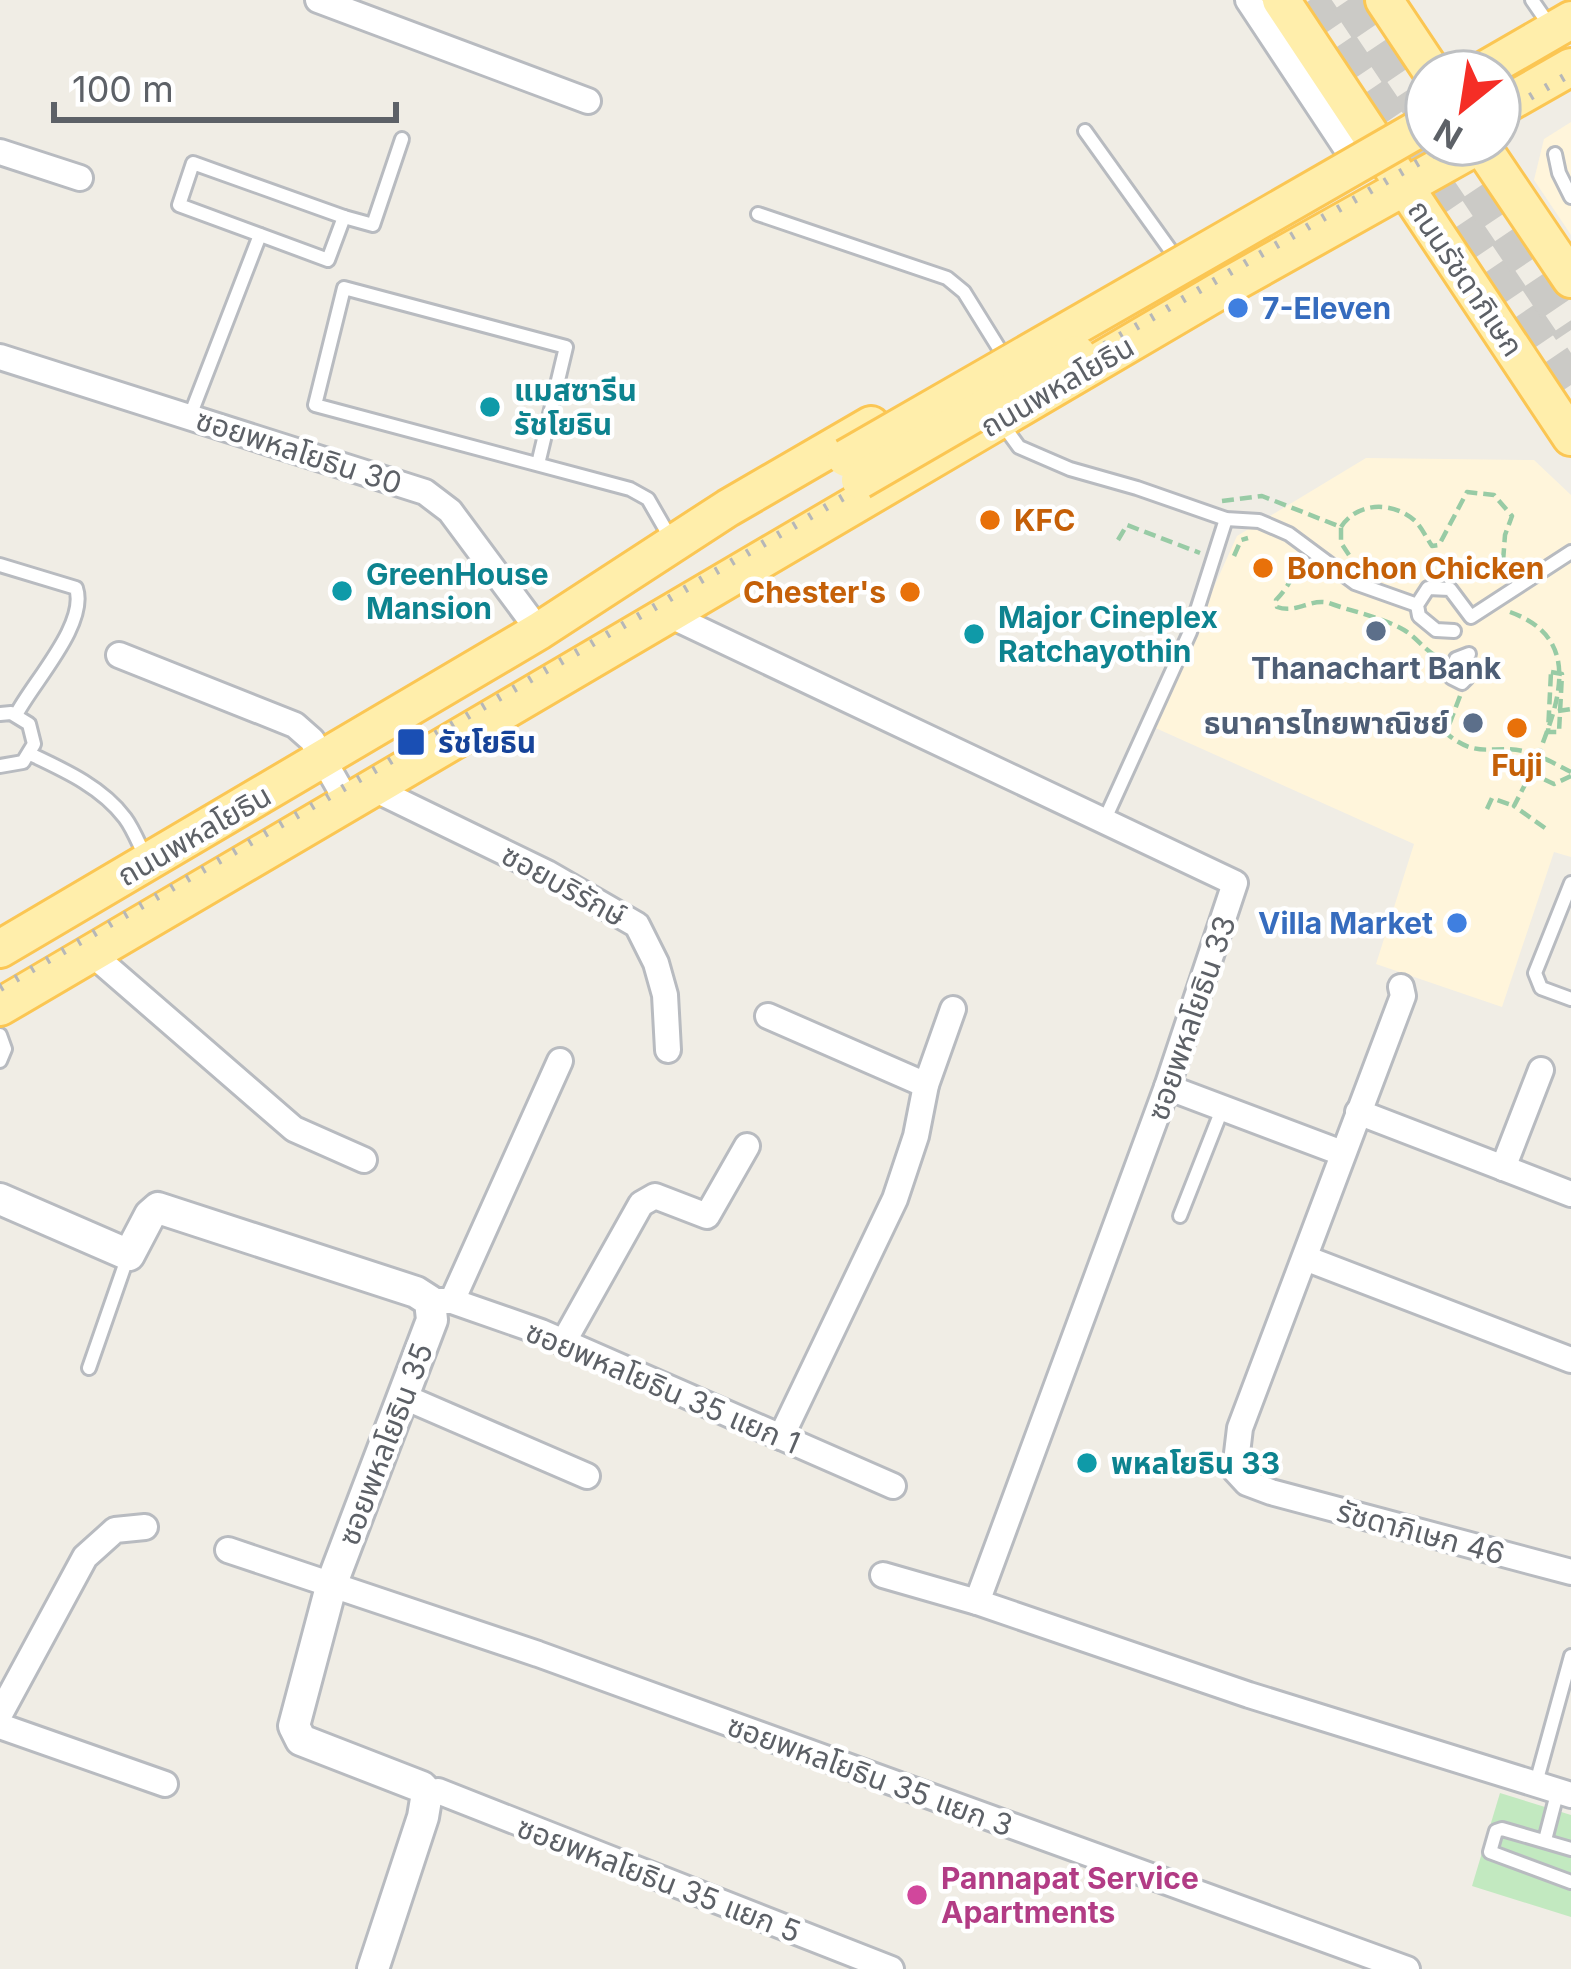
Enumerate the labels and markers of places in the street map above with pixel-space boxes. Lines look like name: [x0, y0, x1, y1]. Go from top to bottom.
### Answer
place label: 7-Eleven: [1262, 290, 1391, 326]
marker: 7-Eleven: [1225, 295, 1251, 321]
place label: แมสซารีน รัชโยธิน: [514, 372, 637, 442]
marker: แมสซารีน รัชโยธิน: [477, 394, 503, 420]
place label: KFC: [1014, 502, 1075, 538]
marker: KFC: [977, 507, 1003, 533]
place label: Bonchon Chicken: [1287, 550, 1544, 586]
marker: Bonchon Chicken: [1250, 555, 1276, 581]
place label: GreenHouse Mansion: [366, 556, 549, 626]
place label: Chester's: [743, 574, 886, 610]
marker: GreenHouse Mansion: [329, 578, 355, 604]
marker: Chester's: [897, 579, 923, 605]
place label: Major Cineplex Ratchayothin: [998, 599, 1218, 669]
marker: Thanachart Bank: [1363, 618, 1389, 644]
marker: Major Cineplex Ratchayothin: [961, 621, 987, 647]
place label: Thanachart Bank: [1251, 650, 1502, 686]
place label: ธนาคารไทยพาณิชย์: [1204, 705, 1449, 741]
marker: ธนาคารไทยพาณิชย์: [1460, 710, 1486, 736]
marker: Fuji: [1504, 715, 1530, 741]
place label: รัชโยธิน: [438, 724, 536, 760]
marker: รัชโยธิน: [395, 726, 427, 758]
place label: Fuji: [1491, 747, 1543, 783]
place label: Villa Market: [1258, 905, 1433, 941]
marker: Villa Market: [1444, 910, 1470, 936]
place label: พหลโยธิน 33: [1111, 1445, 1280, 1481]
marker: พหลโยธิน 33: [1074, 1450, 1100, 1476]
place label: Pannapat Service Apartments: [941, 1860, 1199, 1930]
marker: Pannapat Service Apartments: [904, 1882, 930, 1908]

